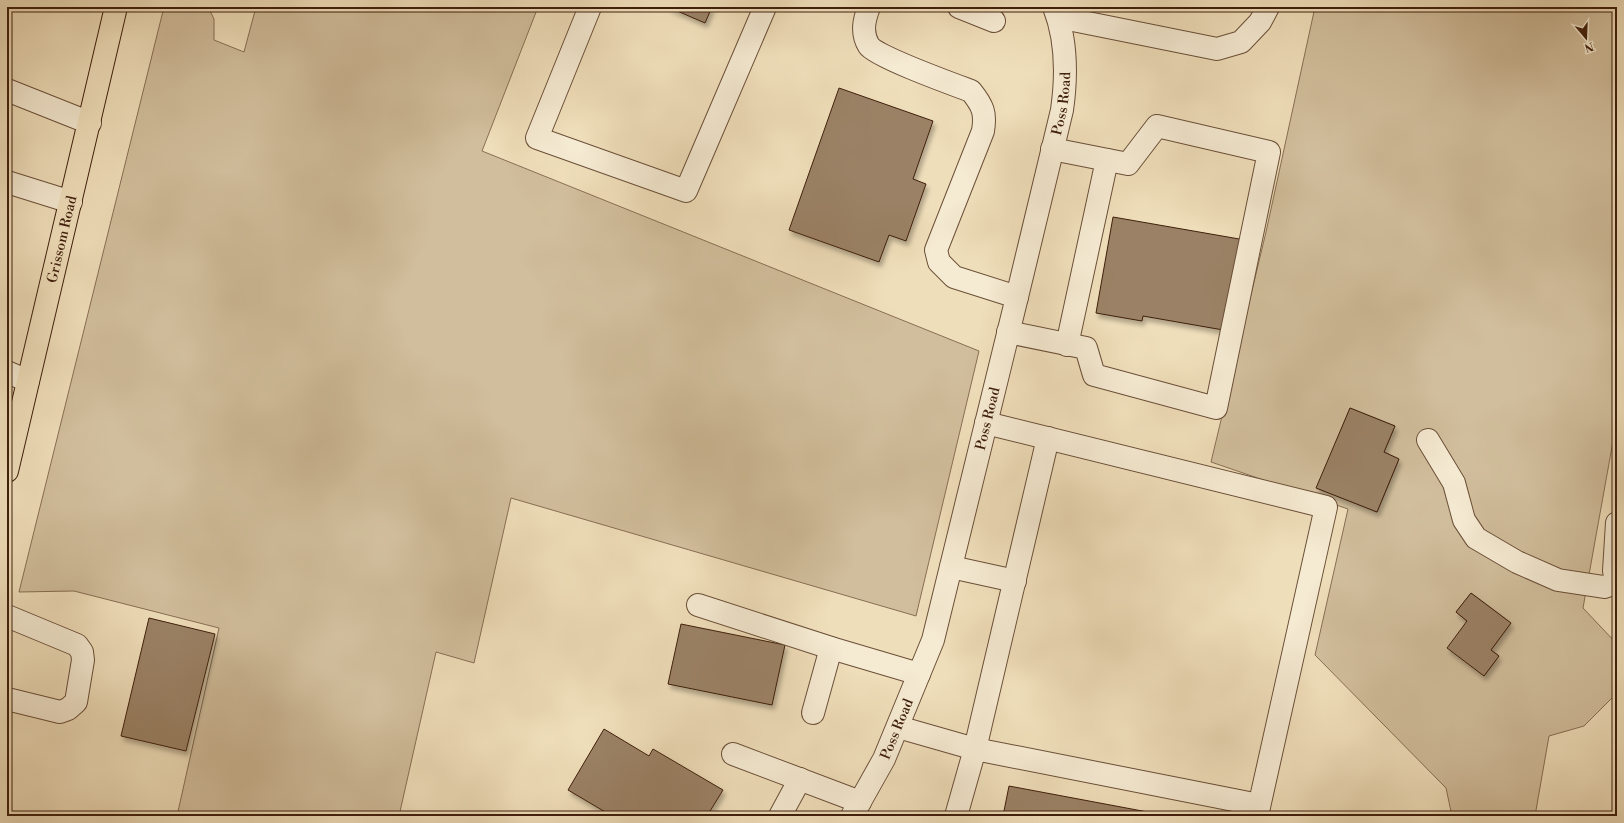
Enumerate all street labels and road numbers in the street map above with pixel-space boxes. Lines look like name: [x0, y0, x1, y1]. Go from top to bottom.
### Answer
street label: Poss Road: [1048, 71, 1075, 137]
street label: Grissom Road: [43, 194, 81, 285]
street label: Poss Road: [972, 385, 1005, 452]
street label: Poss Road: [877, 696, 918, 762]

